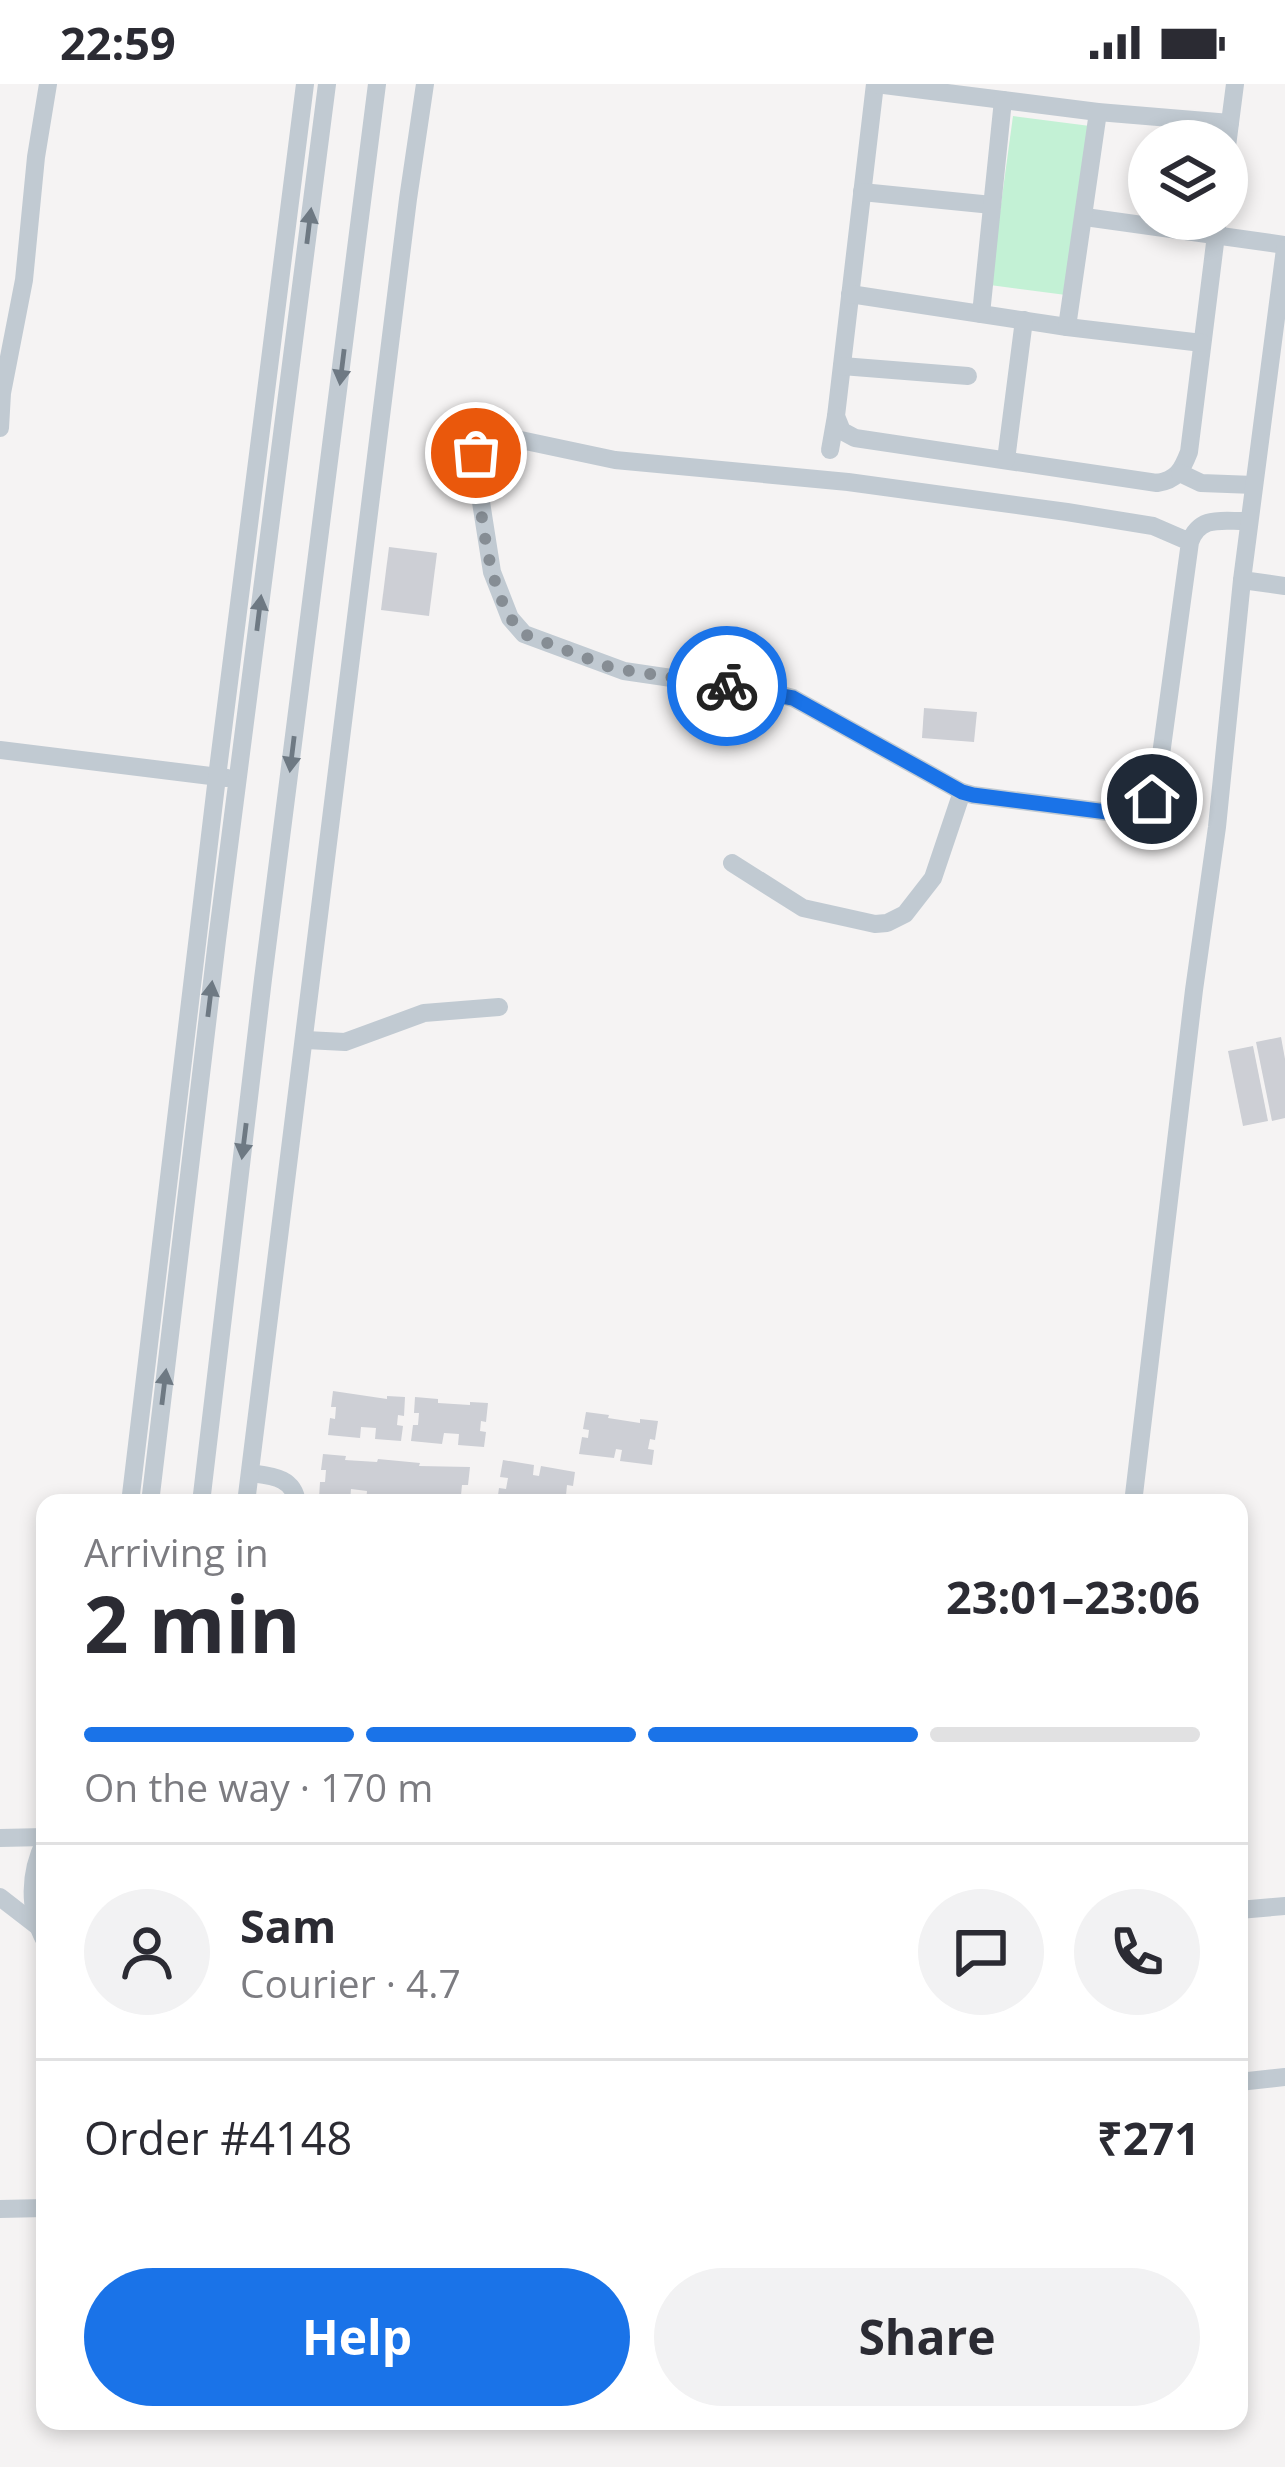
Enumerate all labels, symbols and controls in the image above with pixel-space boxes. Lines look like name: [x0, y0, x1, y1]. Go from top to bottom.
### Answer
text: 22:59: [60, 12, 176, 73]
map controls: [1128, 120, 1248, 240]
button: layers: [1128, 120, 1248, 240]
one-way arrow: [300, 207, 319, 244]
one-way arrow: [332, 349, 351, 386]
pin: [425, 402, 527, 504]
icon: bag: [443, 420, 509, 486]
one-way arrow: [250, 593, 269, 631]
courier: [667, 626, 787, 746]
icon: bike: [694, 653, 760, 719]
one-way arrow: [282, 736, 301, 773]
pin: [1101, 748, 1203, 850]
icon: home: [1119, 766, 1185, 832]
one-way arrow: [200, 980, 219, 1018]
one-way arrow: [235, 1123, 254, 1160]
one-way arrow: [155, 1368, 174, 1405]
text: Arriving in: [84, 1525, 269, 1578]
text: 23:01–23:06: [946, 1566, 1200, 1627]
text: 2 min: [84, 1570, 301, 1676]
text: On the way · 170 m: [84, 1760, 433, 1813]
button: person: [84, 1889, 210, 2015]
button: chat: [918, 1889, 1044, 2015]
button: phone: [1074, 1889, 1200, 2015]
text: Sam: [240, 1895, 336, 1956]
text: Courier · 4.7: [240, 1956, 461, 2009]
text: Order #4148: [84, 2107, 352, 2168]
text: ₹271: [1097, 2107, 1200, 2168]
button: Help: [84, 2268, 630, 2406]
button: Share: [654, 2268, 1200, 2406]

